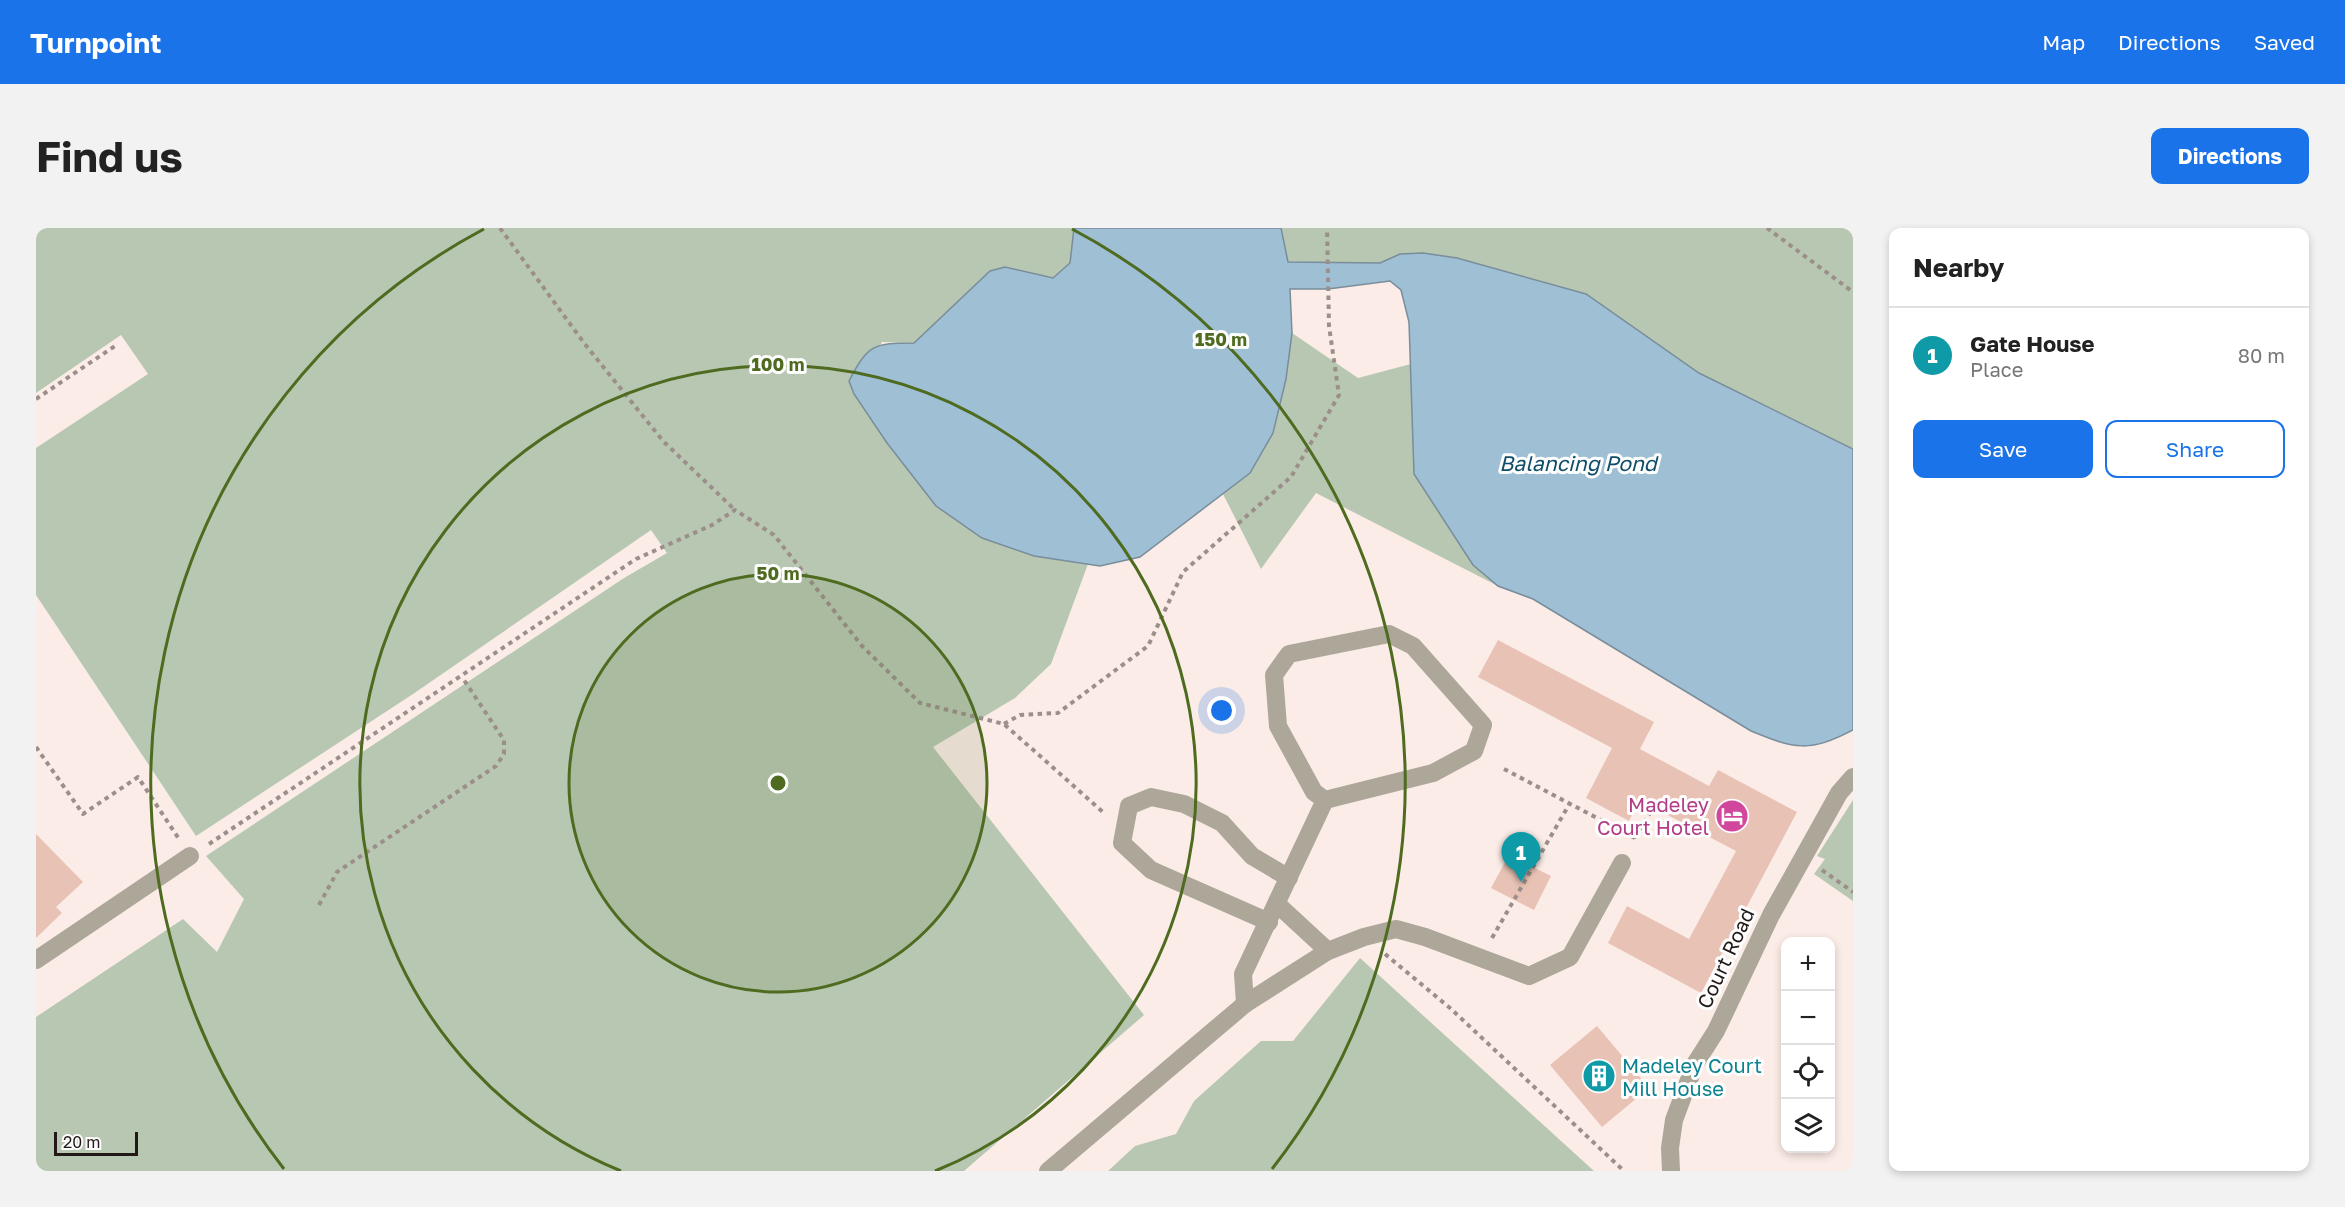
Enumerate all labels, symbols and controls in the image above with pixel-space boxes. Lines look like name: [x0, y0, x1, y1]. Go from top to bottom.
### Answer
text: Turnpoint: [30, 26, 161, 59]
text: Map: [2042, 29, 2085, 55]
text: Directions: [2118, 29, 2221, 55]
text: Saved: [2254, 29, 2315, 55]
button: Directions: [2151, 128, 2309, 184]
text: Find us: [36, 131, 183, 181]
text: Nearby: [1913, 252, 2004, 283]
text: 150 m: [1195, 328, 1247, 350]
text: Gate House: [1970, 330, 2095, 357]
text: 1: [1927, 343, 1938, 367]
text: 80 m: [2238, 343, 2285, 367]
text: 100 m: [752, 353, 804, 375]
text: Place: [1970, 357, 2023, 381]
button: Save: [1913, 420, 2093, 478]
button: Share: [2105, 420, 2285, 478]
water label: Balancing Pond: [1499, 450, 1659, 476]
text: 50 m: [757, 562, 799, 584]
your location: [1207, 696, 1236, 725]
centre of rings: [768, 773, 788, 793]
place label: Madeley Court Hotel: [1597, 792, 1709, 839]
hotel icon: Madeley Court Hotel: [1714, 798, 1750, 834]
pin: 1: [1502, 832, 1540, 882]
street label: Court Road: [1691, 904, 1759, 1012]
map controls: [1781, 937, 1835, 1153]
button: +: [1781, 937, 1835, 991]
button: −: [1781, 991, 1835, 1045]
button: locate: [1781, 1045, 1835, 1099]
place label: Madeley Court Mill House: [1622, 1053, 1762, 1100]
building icon: Madeley Court Mill House: [1581, 1058, 1617, 1094]
button: layers: [1781, 1099, 1835, 1153]
scale bar: [54, 1129, 138, 1156]
text: 20 m: [63, 1132, 100, 1152]

